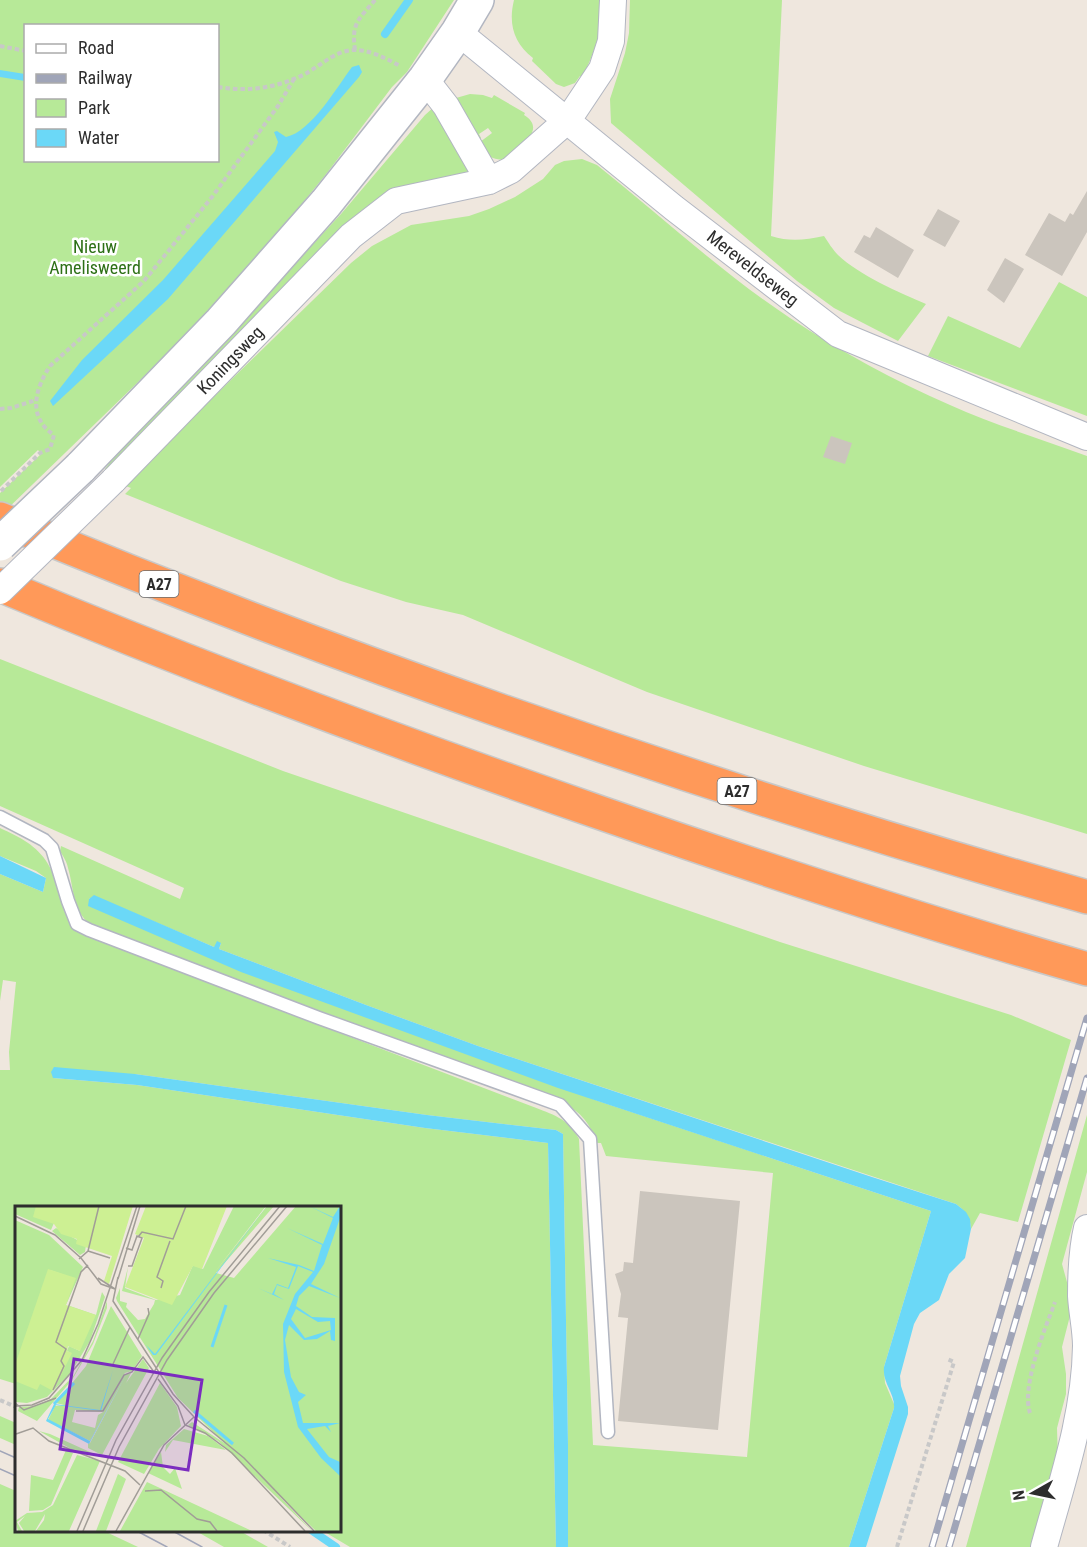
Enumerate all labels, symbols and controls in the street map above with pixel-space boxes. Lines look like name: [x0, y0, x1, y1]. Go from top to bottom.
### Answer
legend: [24, 24, 219, 162]
text: Road: [78, 37, 114, 58]
text: Railway: [78, 67, 133, 88]
text: Park: [78, 97, 110, 118]
text: Water: [78, 127, 120, 148]
street label: Mereveldseweg: [703, 226, 803, 310]
park label: Nieuw Amelisweerd: [49, 236, 141, 278]
street label: Koningsweg: [192, 322, 268, 398]
road number: A27: [140, 571, 178, 597]
road number: A27: [718, 778, 756, 804]
inset map: [15, 1206, 340, 1532]
north arrow: [1003, 1463, 1063, 1523]
text: N: [1009, 1489, 1029, 1502]

